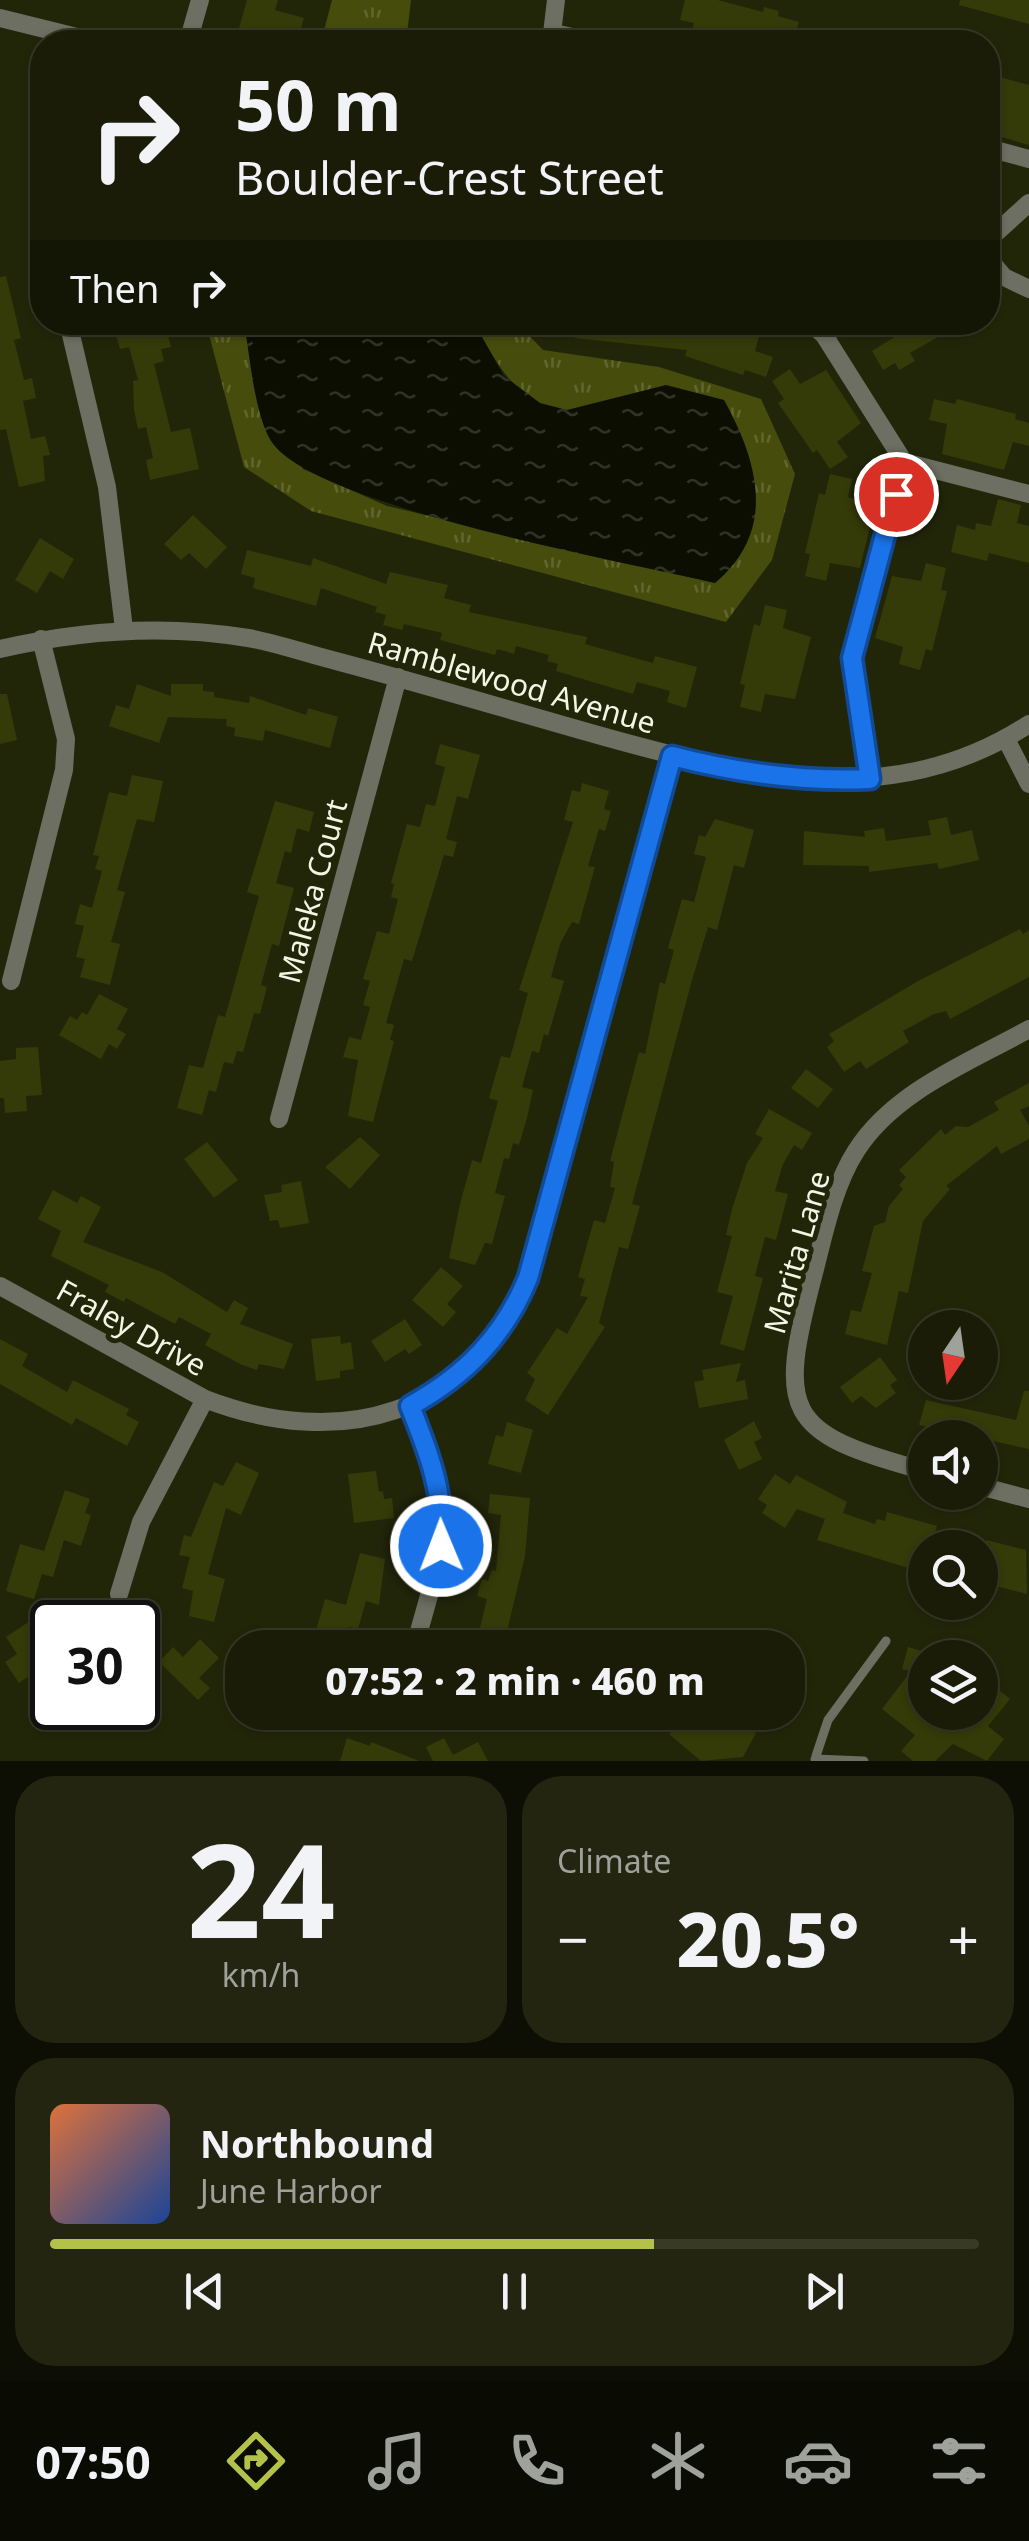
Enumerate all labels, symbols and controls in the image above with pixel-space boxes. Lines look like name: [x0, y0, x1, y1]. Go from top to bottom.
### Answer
text: 50 m: [235, 56, 402, 152]
icon: right: [70, 70, 200, 200]
text: Boulder-Crest Street: [235, 147, 664, 208]
icon: right: [180, 260, 235, 315]
text: Then: [70, 262, 160, 314]
pin: [854, 452, 939, 537]
icon: arrive: [869, 467, 924, 522]
street label: Ramblewood Avenue: [363, 621, 661, 743]
street label: Maleka Court: [268, 795, 356, 987]
street label: Marita Lane: [753, 1166, 839, 1338]
street label: Fraley Drive: [50, 1269, 214, 1385]
north arrow: [908, 1310, 998, 1400]
map controls: [908, 1310, 998, 1730]
button: sound: [908, 1420, 998, 1510]
position arrow: [389, 1494, 493, 1598]
button: search: [908, 1530, 998, 1620]
speed limit sign: 30: [30, 1600, 160, 1730]
button: layers: [908, 1640, 998, 1730]
text: 07:52 · 2 min · 460 m: [325, 1654, 705, 1706]
text: 24: [187, 1799, 335, 1976]
text: Climate: [557, 1839, 671, 1882]
text: 20.5°: [676, 1887, 860, 1989]
text: −: [557, 1901, 588, 1976]
text: +: [948, 1901, 979, 1976]
text: km/h: [222, 1953, 300, 1996]
text: Northbound: [200, 2117, 434, 2169]
text: June Harbor: [200, 2169, 382, 2212]
icon: previous: [177, 2264, 232, 2319]
icon: pause: [487, 2264, 542, 2319]
icon: next: [797, 2264, 852, 2319]
icon: directions: [221, 2426, 291, 2496]
icon: music: [362, 2426, 432, 2496]
icon: phone: [502, 2426, 572, 2496]
icon: climate: [643, 2426, 713, 2496]
icon: car: [783, 2426, 853, 2496]
icon: filters: [924, 2426, 994, 2496]
text: 07:50: [35, 2431, 151, 2492]

